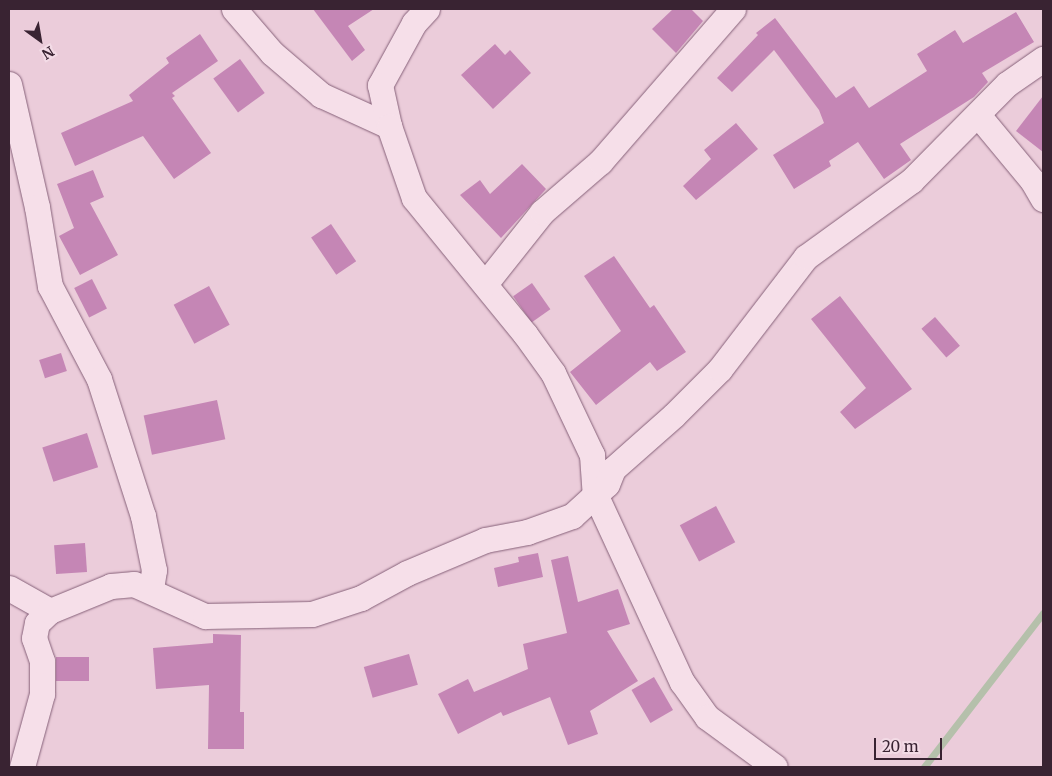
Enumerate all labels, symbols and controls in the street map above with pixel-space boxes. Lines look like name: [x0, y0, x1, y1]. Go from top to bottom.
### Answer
north arrow: [15, 15, 65, 65]
text: N: [38, 42, 57, 63]
scale bar: [877, 728, 944, 760]
text: 20 m: [882, 737, 919, 756]

